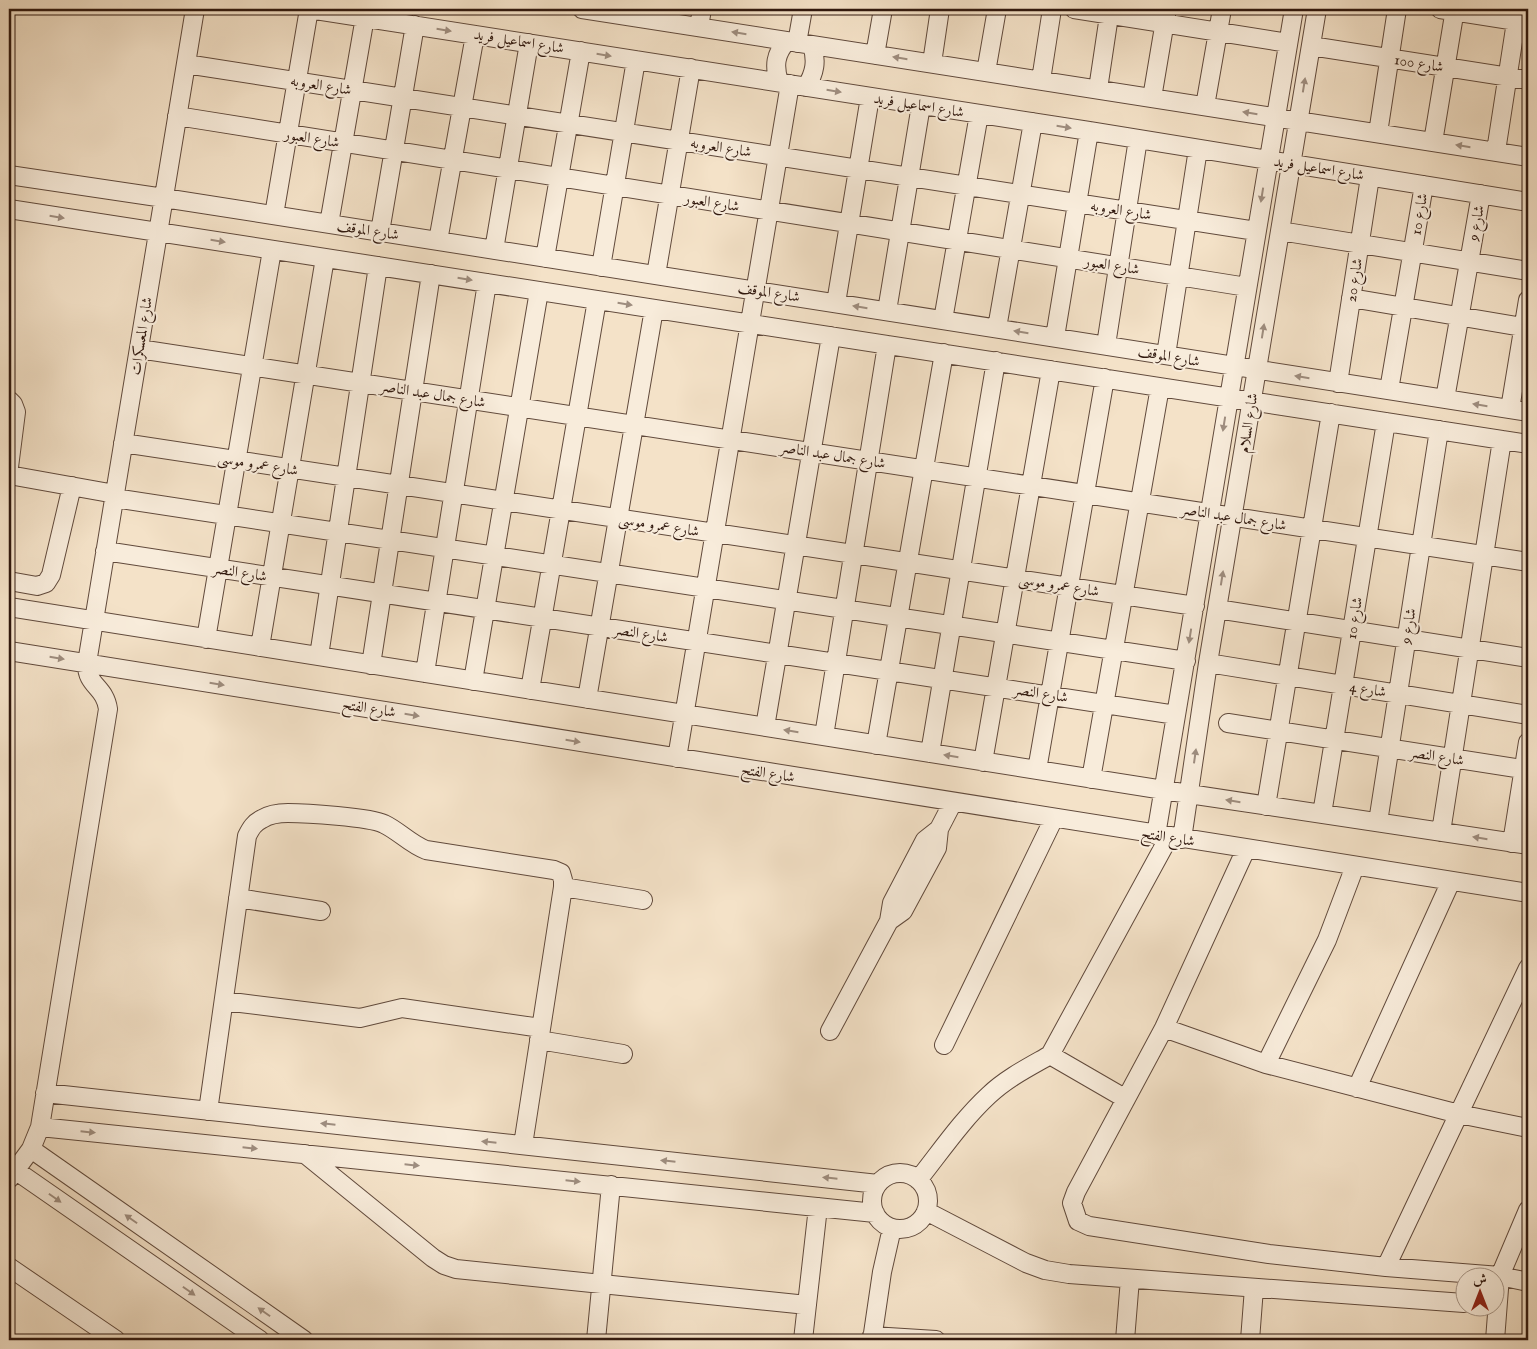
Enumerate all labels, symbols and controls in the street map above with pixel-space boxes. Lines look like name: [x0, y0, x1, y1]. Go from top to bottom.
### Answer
street label: شارع اسماعيل فريد: [472, 25, 565, 61]
one-way arrow: [436, 26, 452, 34]
one-way arrow: [731, 29, 747, 37]
street label: شارع 100: [1392, 50, 1445, 80]
one-way arrow: [597, 51, 613, 59]
one-way arrow: [891, 54, 907, 62]
street label: شارع العروبه: [289, 71, 353, 103]
one-way arrow: [1301, 76, 1309, 92]
one-way arrow: [826, 88, 842, 96]
street label: شارع اسماعيل فريد: [872, 89, 965, 125]
one-way arrow: [1242, 109, 1258, 117]
street label: شارع العبور: [281, 124, 341, 155]
one-way arrow: [1056, 124, 1072, 132]
street label: شارع العروبه: [689, 133, 753, 165]
one-way arrow: [1454, 142, 1470, 150]
street label: شارع اسماعيل فريد: [1272, 152, 1365, 188]
one-way arrow: [1258, 187, 1266, 203]
street label: شارع العبور: [681, 188, 741, 219]
street label: شارع 10: [1406, 192, 1435, 237]
street label: شارع العروبه: [1089, 196, 1153, 228]
street label: شارع 9: [1464, 204, 1492, 244]
one-way arrow: [49, 213, 65, 221]
street label: شارع الموقف: [335, 216, 400, 248]
one-way arrow: [210, 238, 226, 246]
street label: شارع العبور: [1081, 251, 1141, 282]
street label: شارع 20: [1342, 257, 1370, 304]
one-way arrow: [457, 276, 473, 284]
street label: شارع الموقف: [736, 278, 801, 310]
street label: شارع المعسكرات: [126, 296, 160, 377]
one-way arrow: [618, 301, 634, 309]
one-way arrow: [852, 303, 868, 311]
one-way arrow: [1259, 323, 1267, 339]
one-way arrow: [1012, 328, 1028, 336]
street label: شارع الموقف: [1136, 342, 1201, 374]
one-way arrow: [1294, 373, 1310, 381]
street label: شارع جمال عبد الناصر: [376, 376, 487, 415]
street label: شارع السلام: [1234, 392, 1266, 455]
one-way arrow: [1472, 400, 1488, 408]
one-way arrow: [1220, 417, 1228, 433]
street label: شارع جمال عبد الناصر: [776, 437, 887, 476]
street label: شارع عمرو موسى: [216, 449, 300, 483]
street label: شارع جمال عبد الناصر: [1177, 499, 1288, 538]
street label: شارع عمرو موسى: [617, 510, 701, 544]
street label: شارع النصر: [209, 559, 268, 589]
street label: شارع عمرو موسى: [1017, 570, 1101, 604]
one-way arrow: [1218, 570, 1226, 586]
street label: شارع 10: [1342, 596, 1370, 641]
street label: شارع 9: [1396, 607, 1424, 647]
street label: شارع النصر: [610, 620, 669, 650]
one-way arrow: [1185, 629, 1193, 645]
one-way arrow: [49, 655, 65, 663]
street label: شارع 4: [1348, 677, 1388, 705]
street label: شارع النصر: [1010, 680, 1069, 710]
one-way arrow: [210, 681, 226, 689]
street label: شارع الفتح: [340, 695, 397, 726]
one-way arrow: [405, 712, 421, 720]
one-way arrow: [782, 727, 798, 735]
one-way arrow: [565, 738, 581, 746]
street label: شارع النصر: [1406, 743, 1465, 773]
one-way arrow: [1191, 748, 1199, 764]
one-way arrow: [943, 752, 959, 760]
street label: شارع الفتح: [739, 760, 796, 791]
one-way arrow: [1224, 797, 1240, 805]
street label: شارع الفتح: [1139, 824, 1196, 855]
one-way arrow: [1472, 834, 1488, 842]
one-way arrow: [320, 1120, 336, 1128]
one-way arrow: [81, 1128, 97, 1136]
one-way arrow: [481, 1138, 497, 1146]
one-way arrow: [242, 1145, 258, 1153]
one-way arrow: [660, 1157, 676, 1165]
one-way arrow: [404, 1161, 420, 1169]
one-way arrow: [822, 1174, 838, 1182]
one-way arrow: [565, 1178, 581, 1186]
one-way arrow: [48, 1193, 62, 1203]
one-way arrow: [124, 1214, 137, 1224]
north arrow: [1454, 1266, 1504, 1316]
text: ش: [1473, 1271, 1487, 1289]
one-way arrow: [182, 1286, 196, 1296]
one-way arrow: [257, 1307, 270, 1317]

